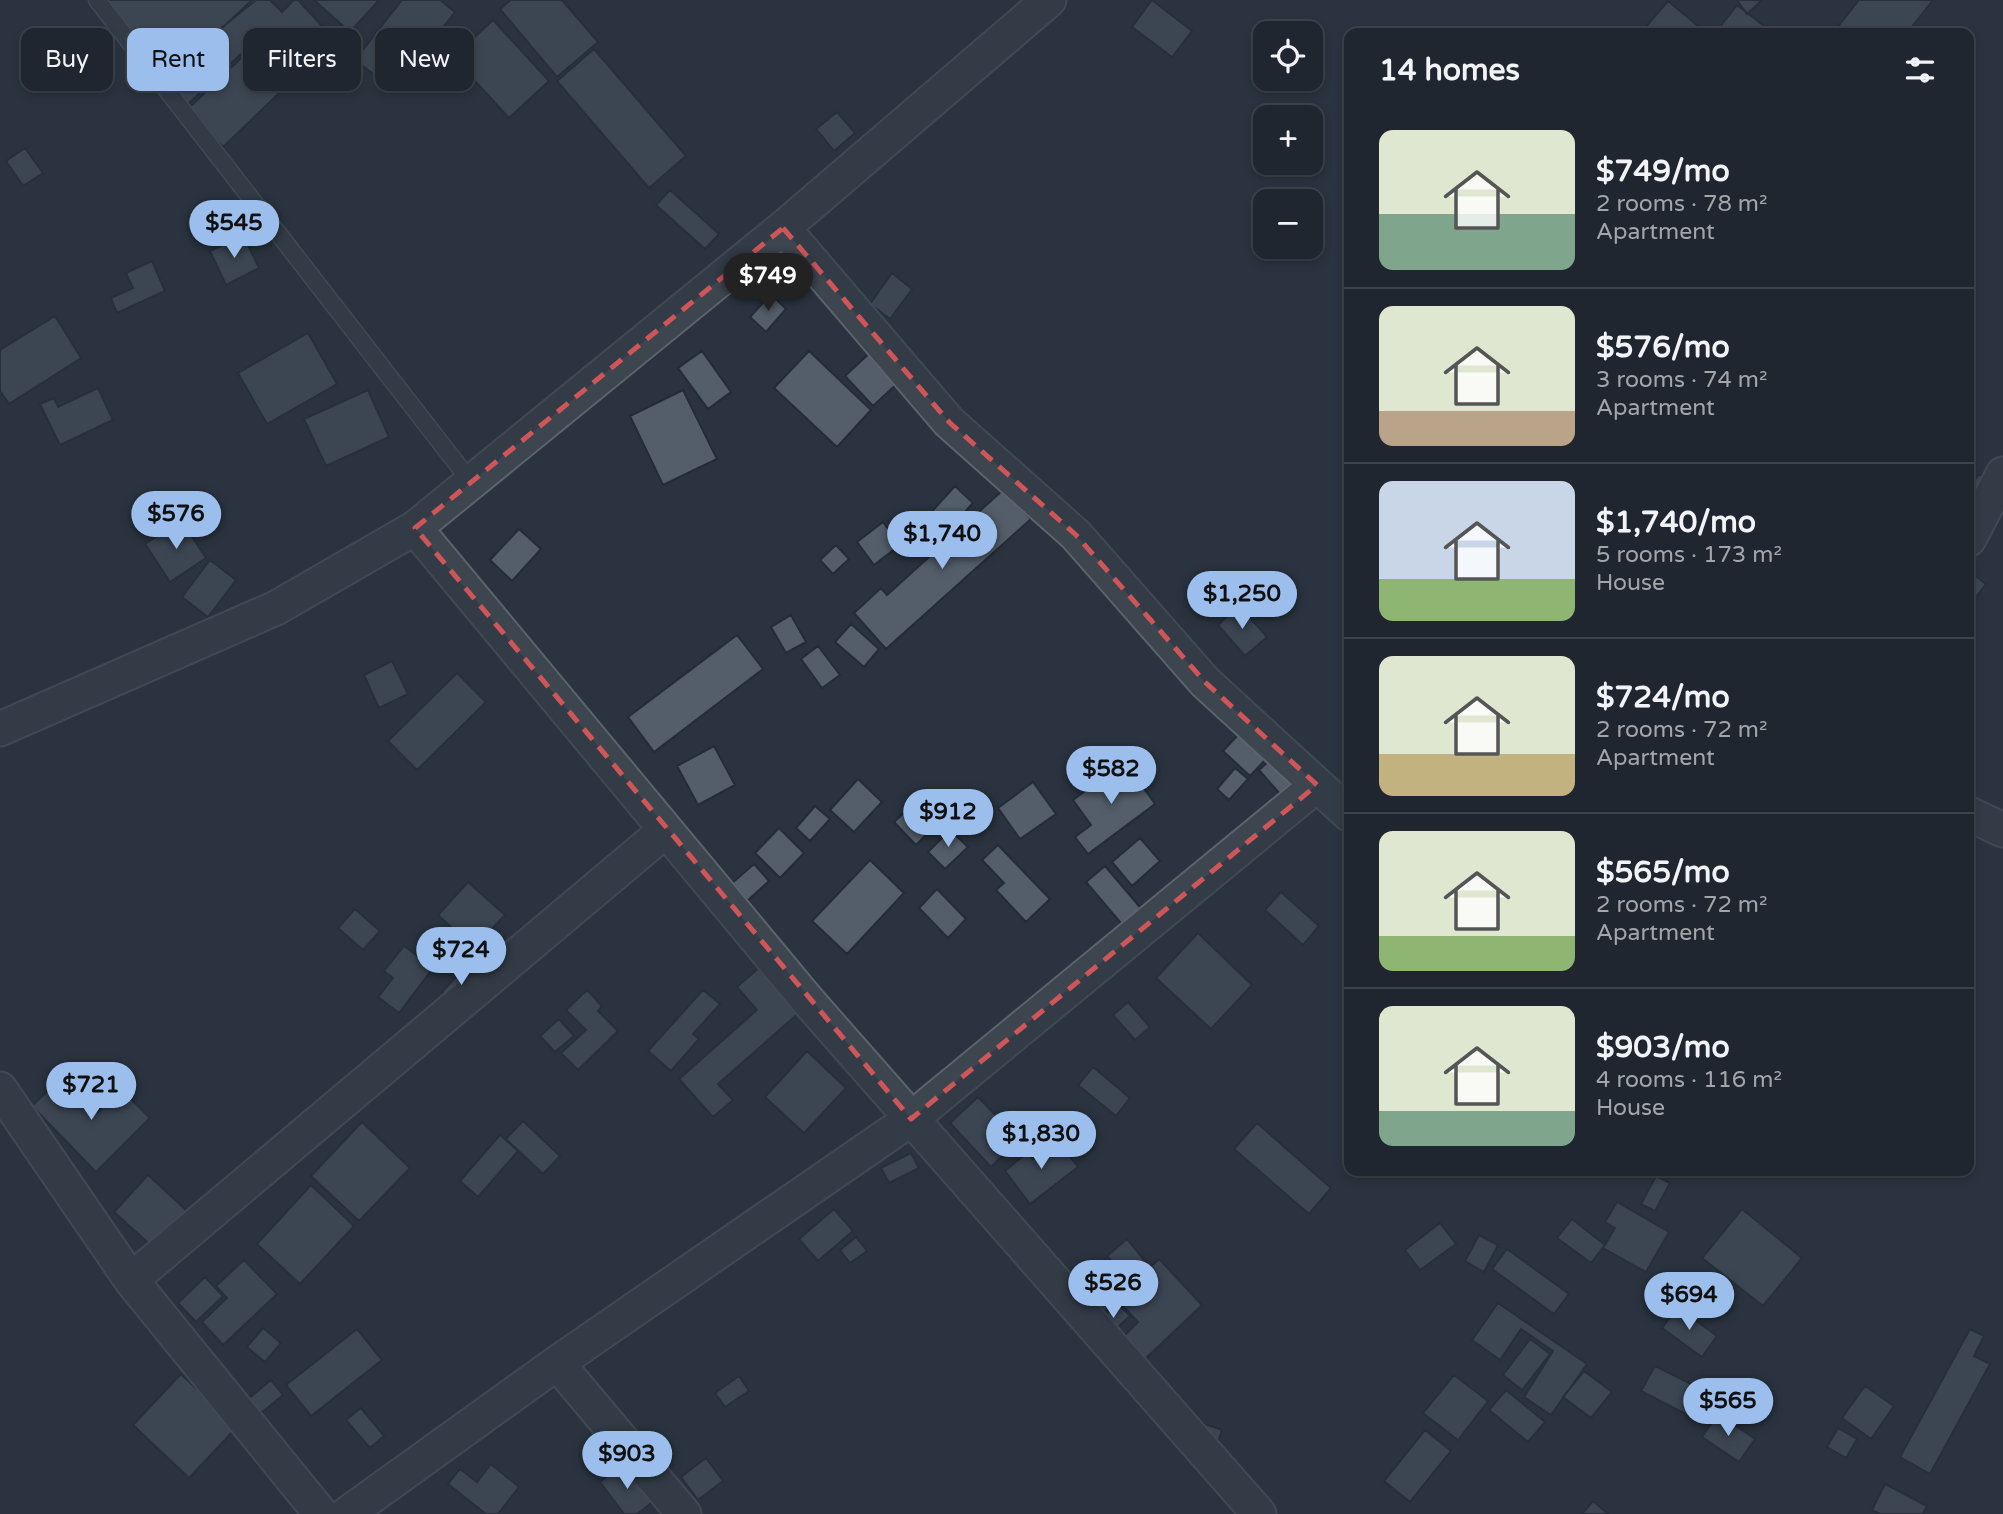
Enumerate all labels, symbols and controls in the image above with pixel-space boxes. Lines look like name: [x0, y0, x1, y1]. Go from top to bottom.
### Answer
map controls: [1253, 21, 1323, 259]
button: locate: [1253, 21, 1323, 91]
chip: Buy: [21, 28, 113, 91]
chip: Rent: [127, 28, 229, 91]
chip: Filters: [243, 28, 361, 91]
chip: New: [375, 28, 474, 91]
icon: filters: [1901, 51, 1939, 89]
text: 14 homes: [1379, 52, 1520, 89]
button: +: [1253, 105, 1323, 175]
text: $749/mo: [1596, 153, 1730, 190]
icon: home: [1435, 158, 1519, 242]
button: −: [1253, 189, 1323, 259]
text: 2 rooms · 78 m²: [1596, 190, 1767, 218]
pin: $545: [193, 201, 275, 260]
text: $545: [205, 209, 263, 237]
text: Apartment: [1596, 218, 1715, 246]
pin: $749: [727, 254, 809, 313]
text: $749: [739, 262, 797, 290]
text: $576/mo: [1596, 329, 1730, 366]
icon: home: [1435, 334, 1519, 418]
text: 3 rooms · 74 m²: [1596, 366, 1767, 394]
text: Apartment: [1596, 394, 1715, 422]
pin: $576: [135, 491, 217, 551]
text: $576: [147, 500, 205, 528]
text: $1,740/mo: [1596, 504, 1756, 541]
icon: home: [1435, 509, 1519, 593]
pin: $1,740: [885, 512, 999, 571]
text: $1,740: [903, 520, 981, 548]
text: 5 rooms · 173 m²: [1596, 541, 1782, 569]
text: House: [1596, 569, 1665, 597]
pin: $1,250: [1185, 572, 1299, 631]
text: $1,250: [1203, 580, 1281, 608]
text: $724/mo: [1596, 679, 1730, 716]
icon: home: [1435, 684, 1519, 768]
text: 2 rooms · 72 m²: [1596, 716, 1767, 744]
text: Apartment: [1596, 744, 1715, 772]
pin: $582: [1070, 746, 1152, 806]
text: $582: [1082, 755, 1140, 783]
pin: $912: [907, 790, 989, 849]
text: $912: [919, 798, 977, 826]
text: $565/mo: [1596, 854, 1730, 891]
icon: home: [1435, 859, 1519, 943]
text: 2 rooms · 72 m²: [1596, 891, 1767, 919]
text: Apartment: [1596, 919, 1715, 947]
pin: $724: [420, 928, 502, 987]
text: $724: [432, 936, 490, 964]
text: $903/mo: [1596, 1029, 1730, 1066]
icon: home: [1435, 1034, 1519, 1118]
pin: $721: [50, 1062, 132, 1122]
text: 4 rooms · 116 m²: [1596, 1066, 1782, 1094]
text: $721: [62, 1071, 120, 1099]
text: House: [1596, 1094, 1665, 1122]
pin: $1,830: [984, 1112, 1098, 1171]
text: $1,830: [1002, 1120, 1080, 1148]
pin: $526: [1072, 1260, 1154, 1320]
text: $526: [1084, 1269, 1142, 1297]
pin: $694: [1648, 1272, 1730, 1332]
text: $694: [1660, 1281, 1718, 1309]
pin: $565: [1687, 1378, 1769, 1438]
text: $565: [1699, 1387, 1757, 1415]
pin: $903: [586, 1432, 668, 1491]
text: $903: [598, 1440, 656, 1468]

